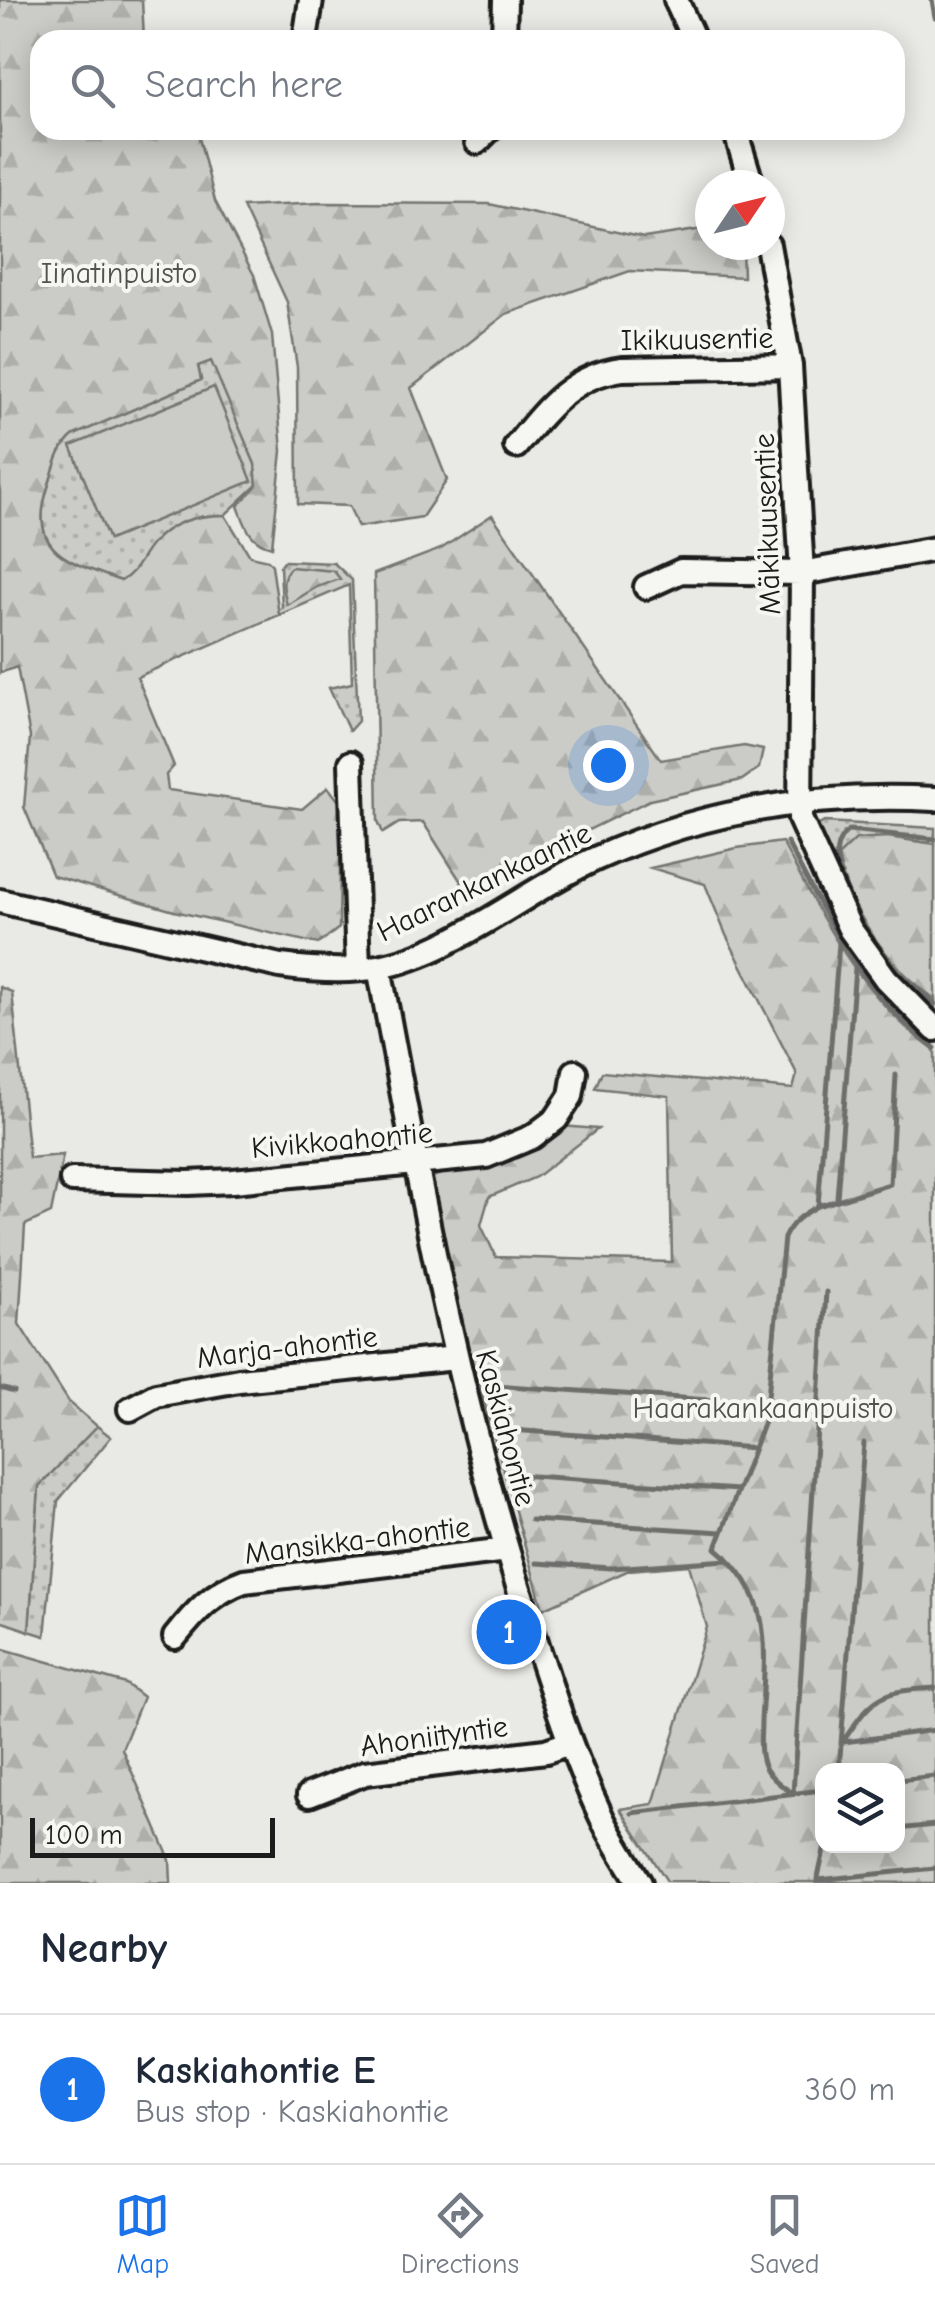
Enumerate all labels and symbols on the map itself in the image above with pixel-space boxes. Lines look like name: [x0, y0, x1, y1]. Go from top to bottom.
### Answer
north arrow: [695, 170, 785, 260]
park label: Iinatinpuisto: [41, 256, 197, 291]
street label: Ikikuusentie: [620, 321, 774, 358]
street label: Mäkikuusentie: [747, 433, 788, 615]
your location: [583, 740, 634, 791]
street label: Haarankankaantie: [371, 815, 597, 949]
street label: Kivikkoahontie: [250, 1115, 434, 1166]
street label: Marja-ahontie: [195, 1319, 379, 1376]
street label: Kaskiahontie: [468, 1346, 543, 1510]
park label: Haarakankaanpuisto: [633, 1391, 894, 1426]
street label: Mansikka-ahontie: [242, 1509, 472, 1572]
pin: 1: [476, 1594, 542, 1670]
street label: Ahoniityntie: [358, 1709, 510, 1764]
scale bar: [30, 1813, 275, 1858]

